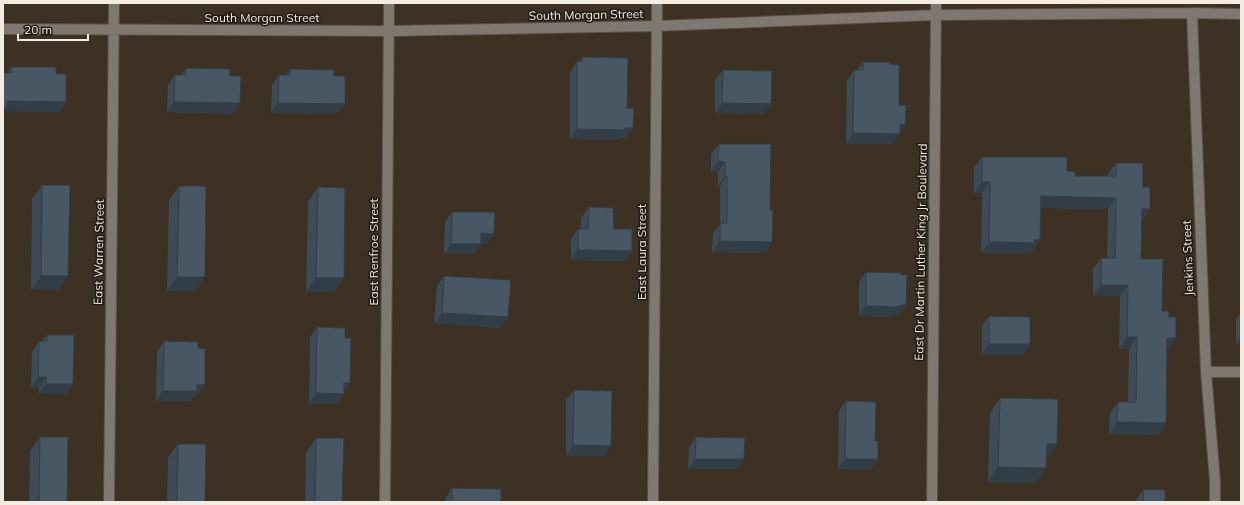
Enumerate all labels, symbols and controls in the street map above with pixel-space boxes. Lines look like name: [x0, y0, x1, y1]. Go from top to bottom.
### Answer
street label: South Morgan Street: [528, 6, 644, 23]
street label: South Morgan Street: [205, 10, 319, 25]
scale bar: [18, 16, 88, 42]
text: 20 m: [24, 22, 52, 37]
street label: East Dr Martin Luther King Jr Boulevard: [911, 143, 930, 361]
street label: East Renfroe Street: [366, 198, 381, 306]
street label: East Warren Street: [90, 199, 107, 305]
street label: East Laura Street: [634, 204, 649, 300]
street label: Jenkins Street: [1179, 220, 1196, 296]

